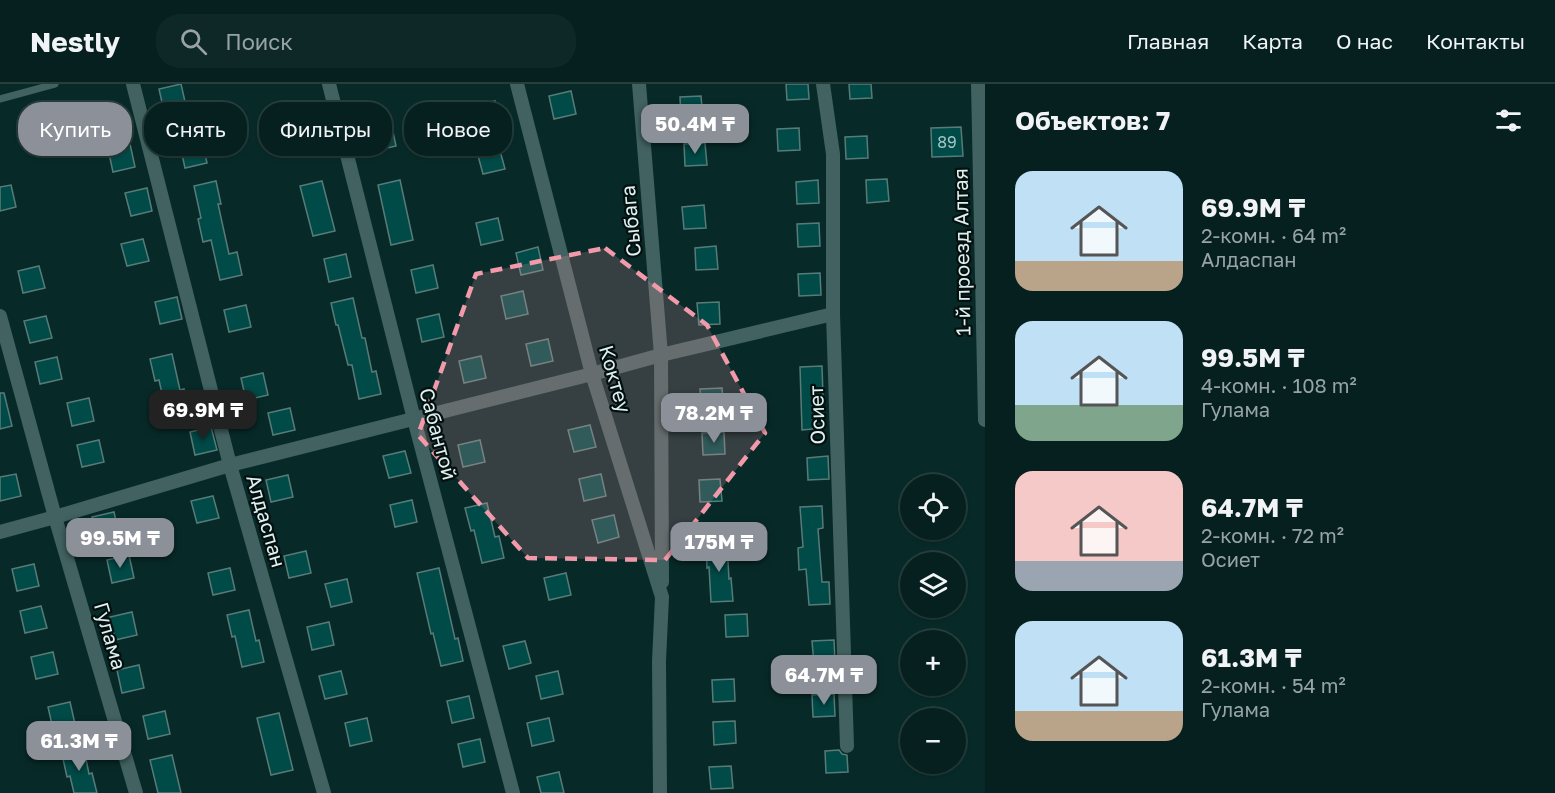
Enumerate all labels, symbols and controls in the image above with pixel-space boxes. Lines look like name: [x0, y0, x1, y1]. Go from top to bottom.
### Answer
search box: [156, 14, 576, 68]
text: Nestly: [30, 25, 120, 58]
icon: search: [177, 25, 210, 58]
text: Поиск: [225, 28, 293, 55]
text: Главная: [1127, 28, 1209, 54]
text: Карта: [1242, 28, 1303, 54]
text: О нас: [1336, 28, 1393, 54]
text: Контакты: [1426, 28, 1525, 54]
chip: Купить: [18, 102, 132, 156]
chip: Снять: [144, 102, 247, 156]
chip: Фильтры: [259, 102, 392, 156]
chip: Новое: [404, 102, 512, 156]
pin: 50.4M ₸: [640, 104, 750, 155]
icon: filters: [1492, 104, 1525, 137]
text: Объектов: 7: [1015, 105, 1170, 136]
text: 50.4M ₸: [655, 111, 735, 135]
house number: 89: [937, 132, 957, 152]
street label: 1-й проезд Алтая: [948, 168, 974, 336]
street label: Сыбага: [615, 184, 645, 258]
text: 69.9M ₸: [1201, 192, 1305, 223]
icon: home: [1063, 195, 1135, 267]
text: 2-комн. · 64 m²: [1201, 223, 1346, 247]
text: Алдаспан: [1201, 247, 1297, 271]
street label: Коктеу: [595, 342, 637, 415]
text: 99.5M ₸: [1201, 342, 1305, 373]
icon: home: [1063, 345, 1135, 417]
text: 4-комн. · 108 m²: [1201, 373, 1357, 397]
street label: Сабантой: [415, 385, 463, 482]
street label: Осиет: [803, 385, 829, 445]
pin: 69.9M ₸: [148, 390, 258, 441]
pin: 78.2M ₸: [659, 393, 769, 444]
text: 69.9M ₸: [163, 397, 243, 421]
text: Гулама: [1201, 397, 1270, 421]
text: 78.2M ₸: [675, 400, 753, 424]
street label: Алдаспан: [242, 472, 292, 570]
map controls: [900, 474, 966, 774]
button: locate: [900, 474, 966, 540]
text: 64.7M ₸: [1201, 492, 1303, 523]
icon: home: [1063, 495, 1135, 567]
pin: 99.5M ₸: [65, 518, 175, 569]
pin: 175M ₸: [670, 522, 768, 573]
text: 2-комн. · 72 m²: [1201, 523, 1344, 547]
text: 99.5M ₸: [80, 525, 160, 549]
text: 175M ₸: [684, 529, 754, 553]
text: Осиет: [1201, 547, 1260, 571]
button: layers: [900, 552, 966, 618]
street label: Гулама: [90, 599, 132, 672]
button: +: [900, 630, 966, 696]
text: 61.3M ₸: [1201, 642, 1302, 673]
icon: home: [1063, 645, 1135, 717]
pin: 64.7M ₸: [769, 655, 879, 706]
text: 64.7M ₸: [785, 662, 863, 686]
text: 2-комн. · 54 m²: [1201, 673, 1346, 697]
text: Гулама: [1201, 697, 1270, 721]
button: −: [900, 708, 966, 774]
pin: 61.3M ₸: [24, 721, 134, 772]
text: 61.3M ₸: [40, 728, 118, 752]

